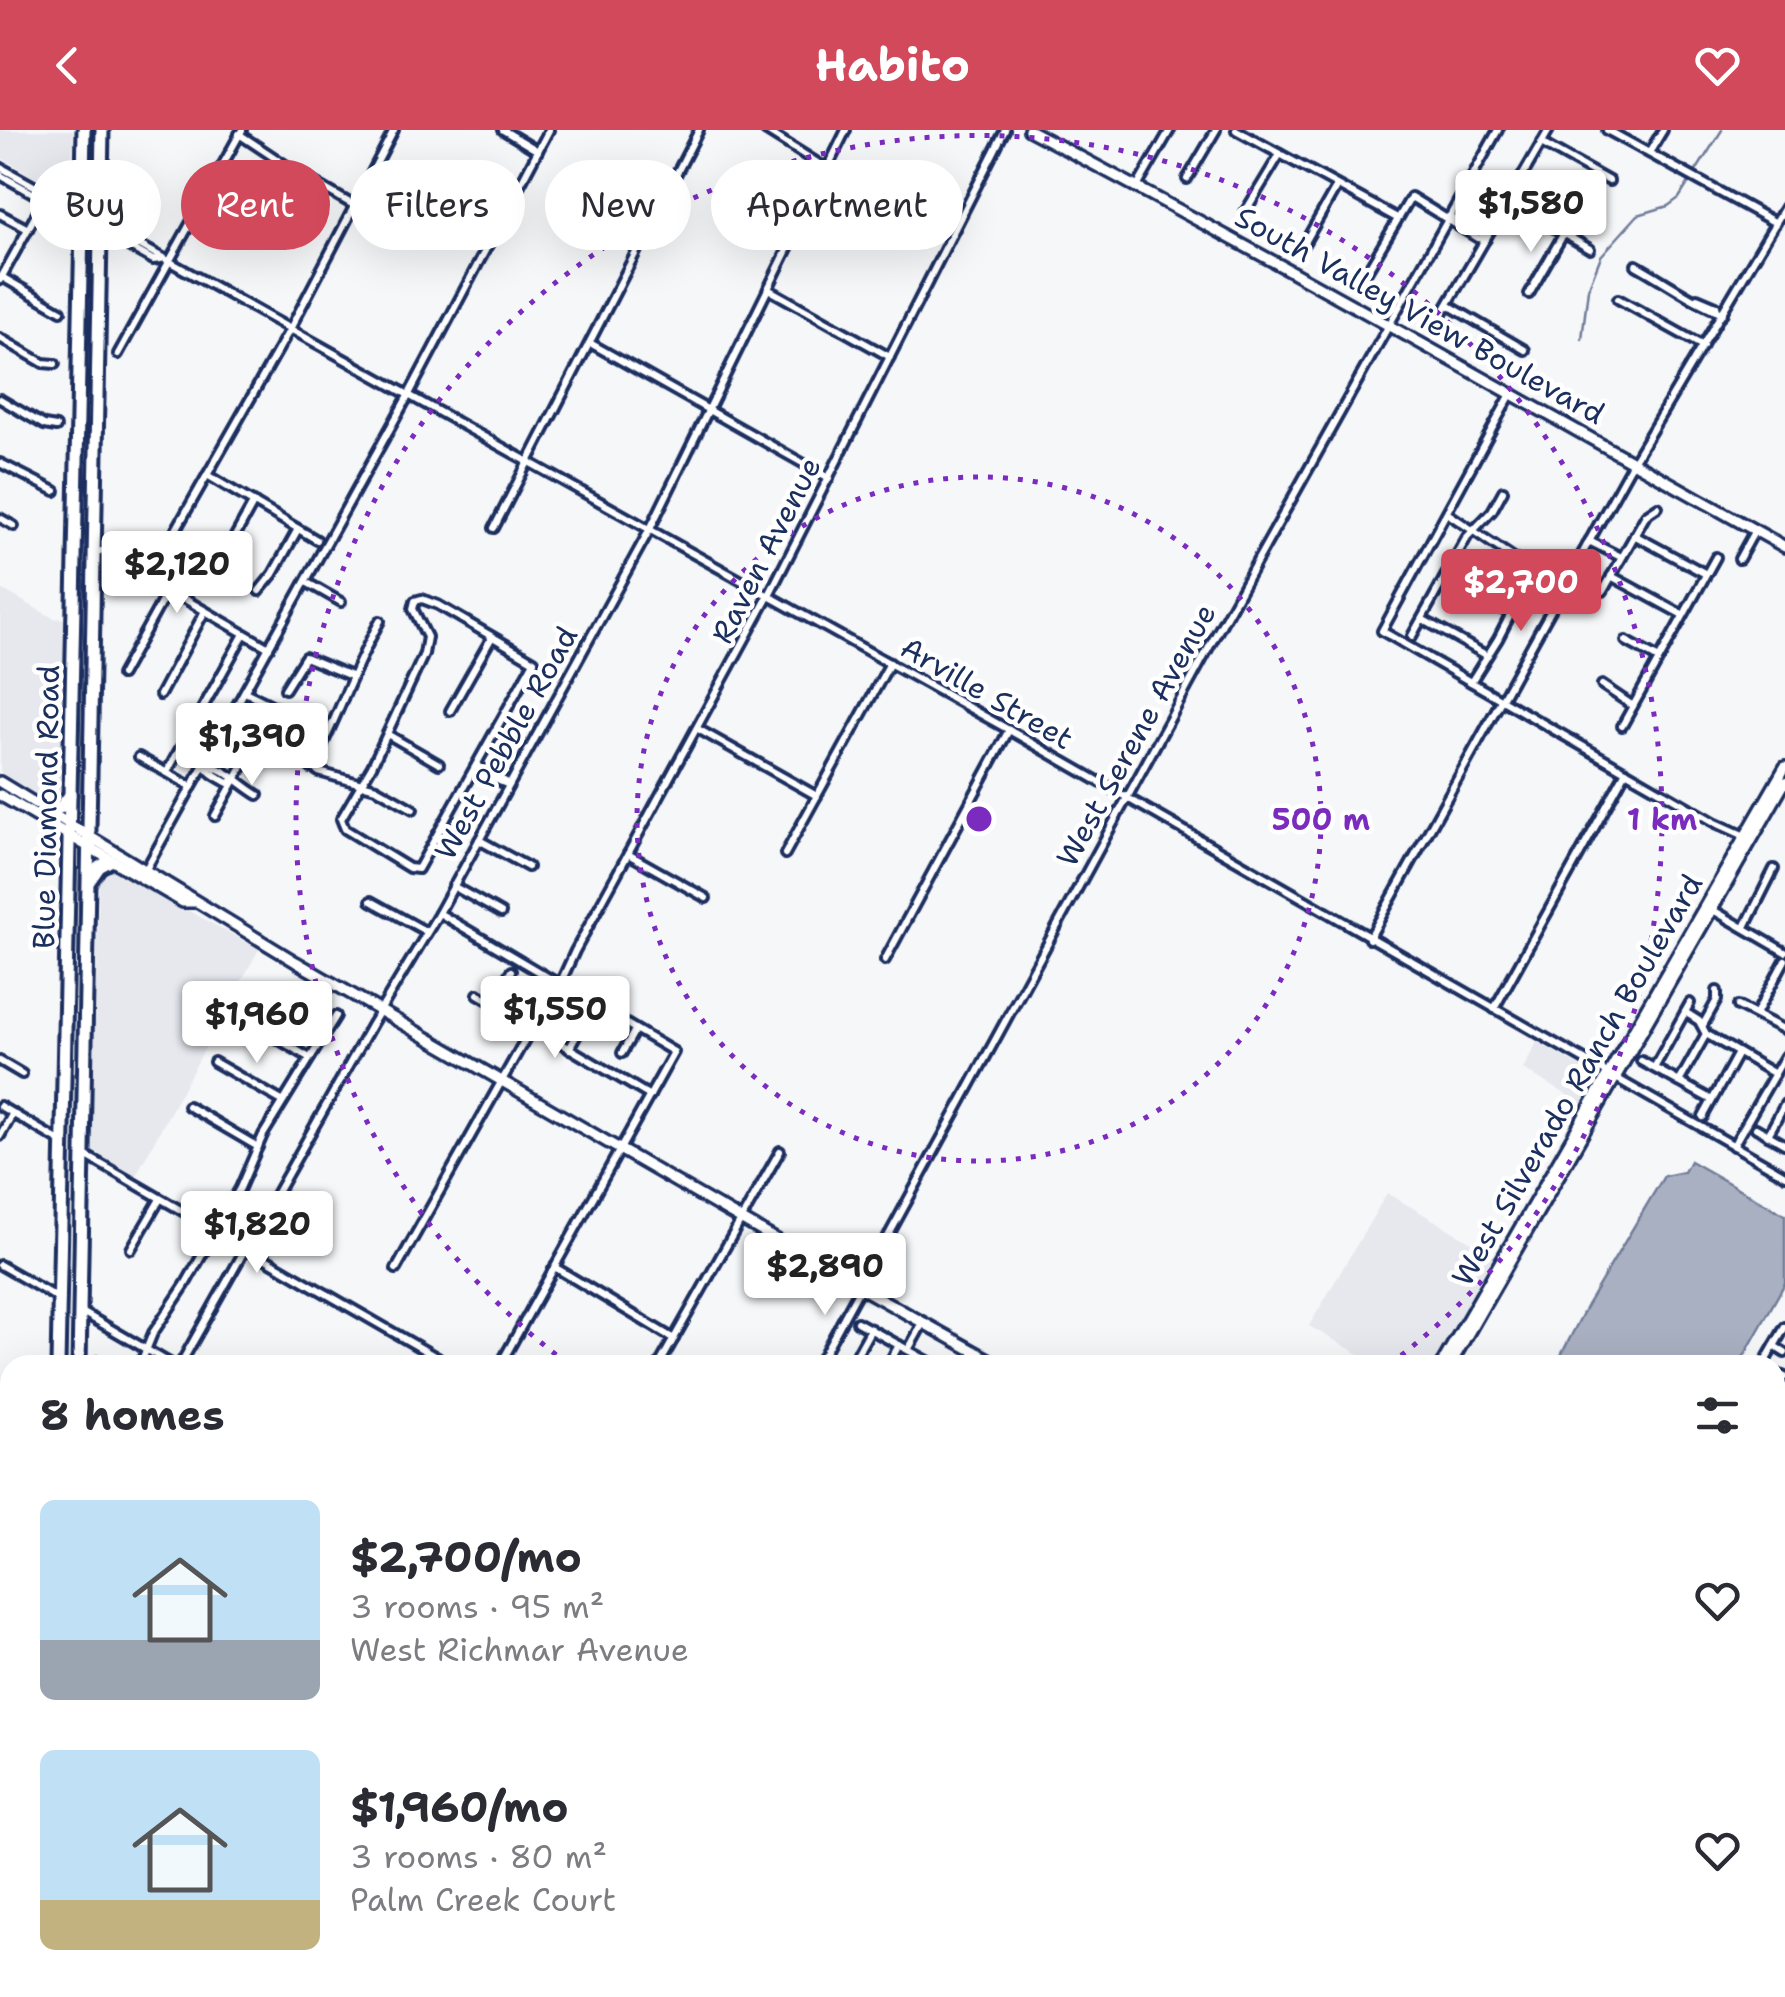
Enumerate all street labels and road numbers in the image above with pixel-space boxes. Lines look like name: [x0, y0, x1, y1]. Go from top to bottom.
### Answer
street label: South Valley View Boulevard: [1228, 196, 1612, 434]
street label: Raven Avenue: [701, 450, 831, 650]
street label: West Serene Avenue: [1047, 596, 1225, 874]
street label: West Pebble Road: [425, 619, 587, 867]
street label: Arville Street: [893, 627, 1081, 759]
street label: Blue Diamond Road: [23, 664, 69, 950]
street label: West Silverado Ranch Boulevard: [1442, 866, 1712, 1294]

